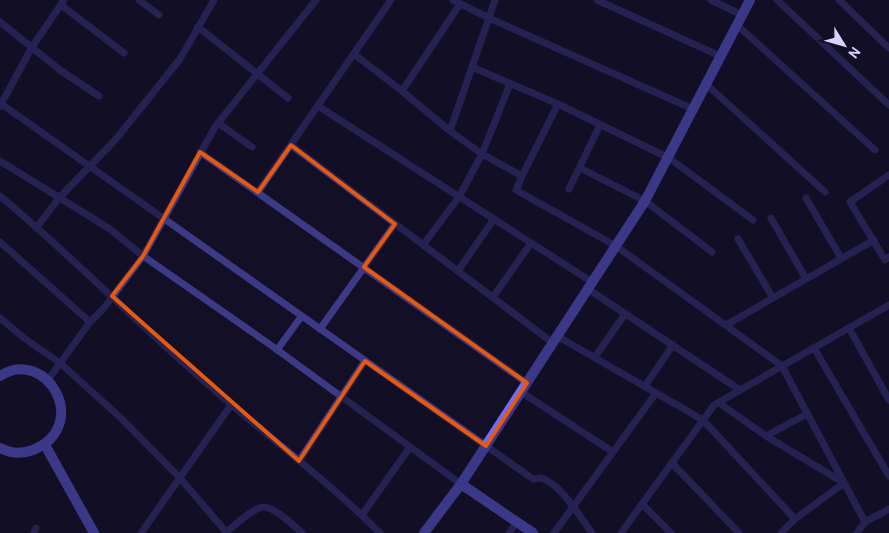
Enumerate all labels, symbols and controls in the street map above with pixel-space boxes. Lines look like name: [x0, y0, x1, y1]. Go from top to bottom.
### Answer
north arrow: [819, 20, 869, 70]
text: N: [843, 43, 863, 61]

